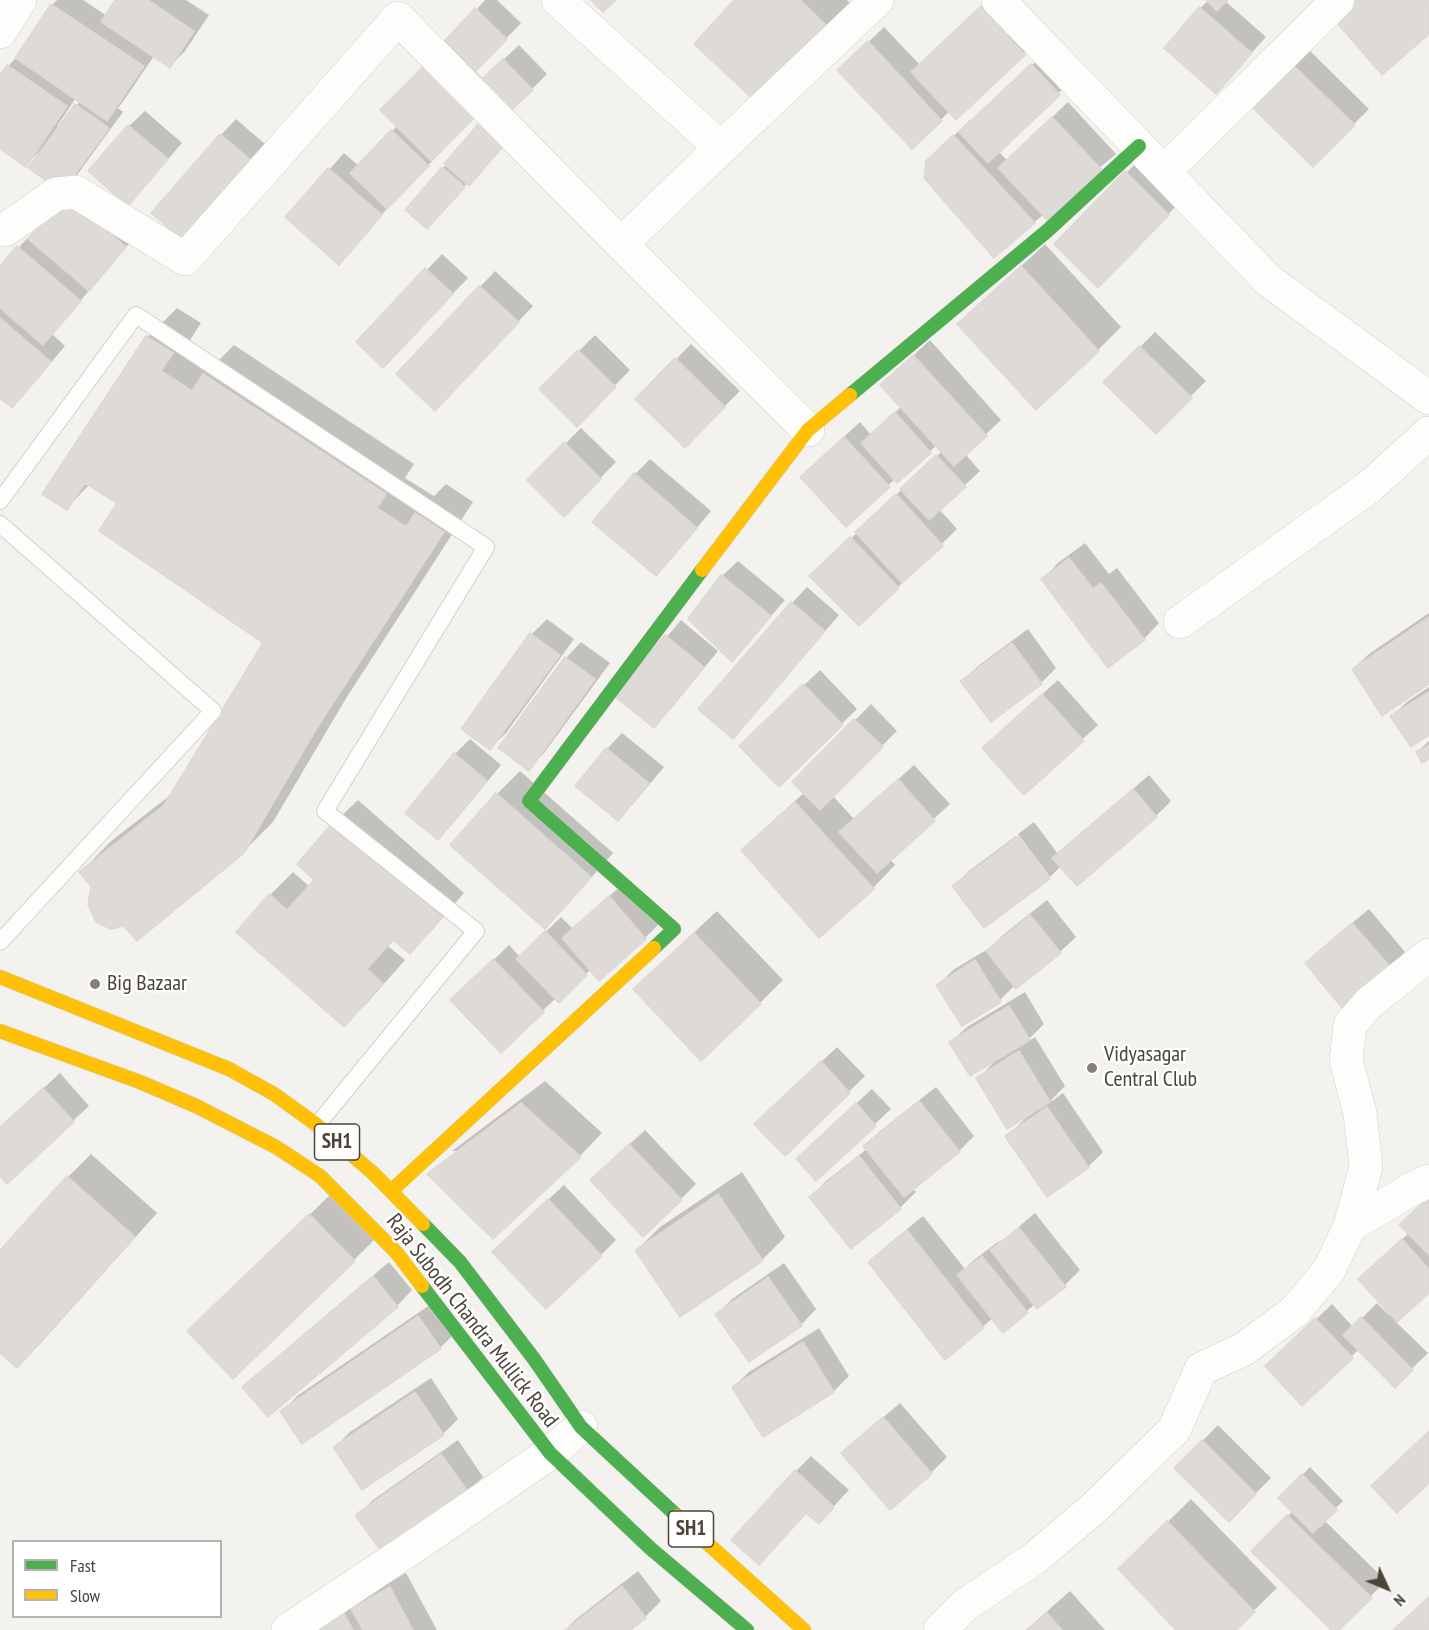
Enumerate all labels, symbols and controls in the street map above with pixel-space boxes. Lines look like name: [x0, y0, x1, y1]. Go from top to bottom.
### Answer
place label: Big Bazaar: [107, 971, 187, 997]
marker: Big Bazaar: [88, 977, 102, 991]
place label: Vidyasagar Central Club: [1104, 1042, 1197, 1094]
marker: Vidyasagar Central Club: [1085, 1061, 1099, 1075]
road number: SH1: [314, 1124, 360, 1160]
street label: Raja Subodh Chandra Mullick Road: [380, 1209, 564, 1433]
road number: SH1: [668, 1511, 714, 1547]
legend: [12, 1540, 222, 1618]
text: Fast: [70, 1554, 96, 1577]
north arrow: [1357, 1558, 1417, 1618]
text: Slow: [70, 1584, 100, 1607]
text: N: [1390, 1590, 1410, 1611]

